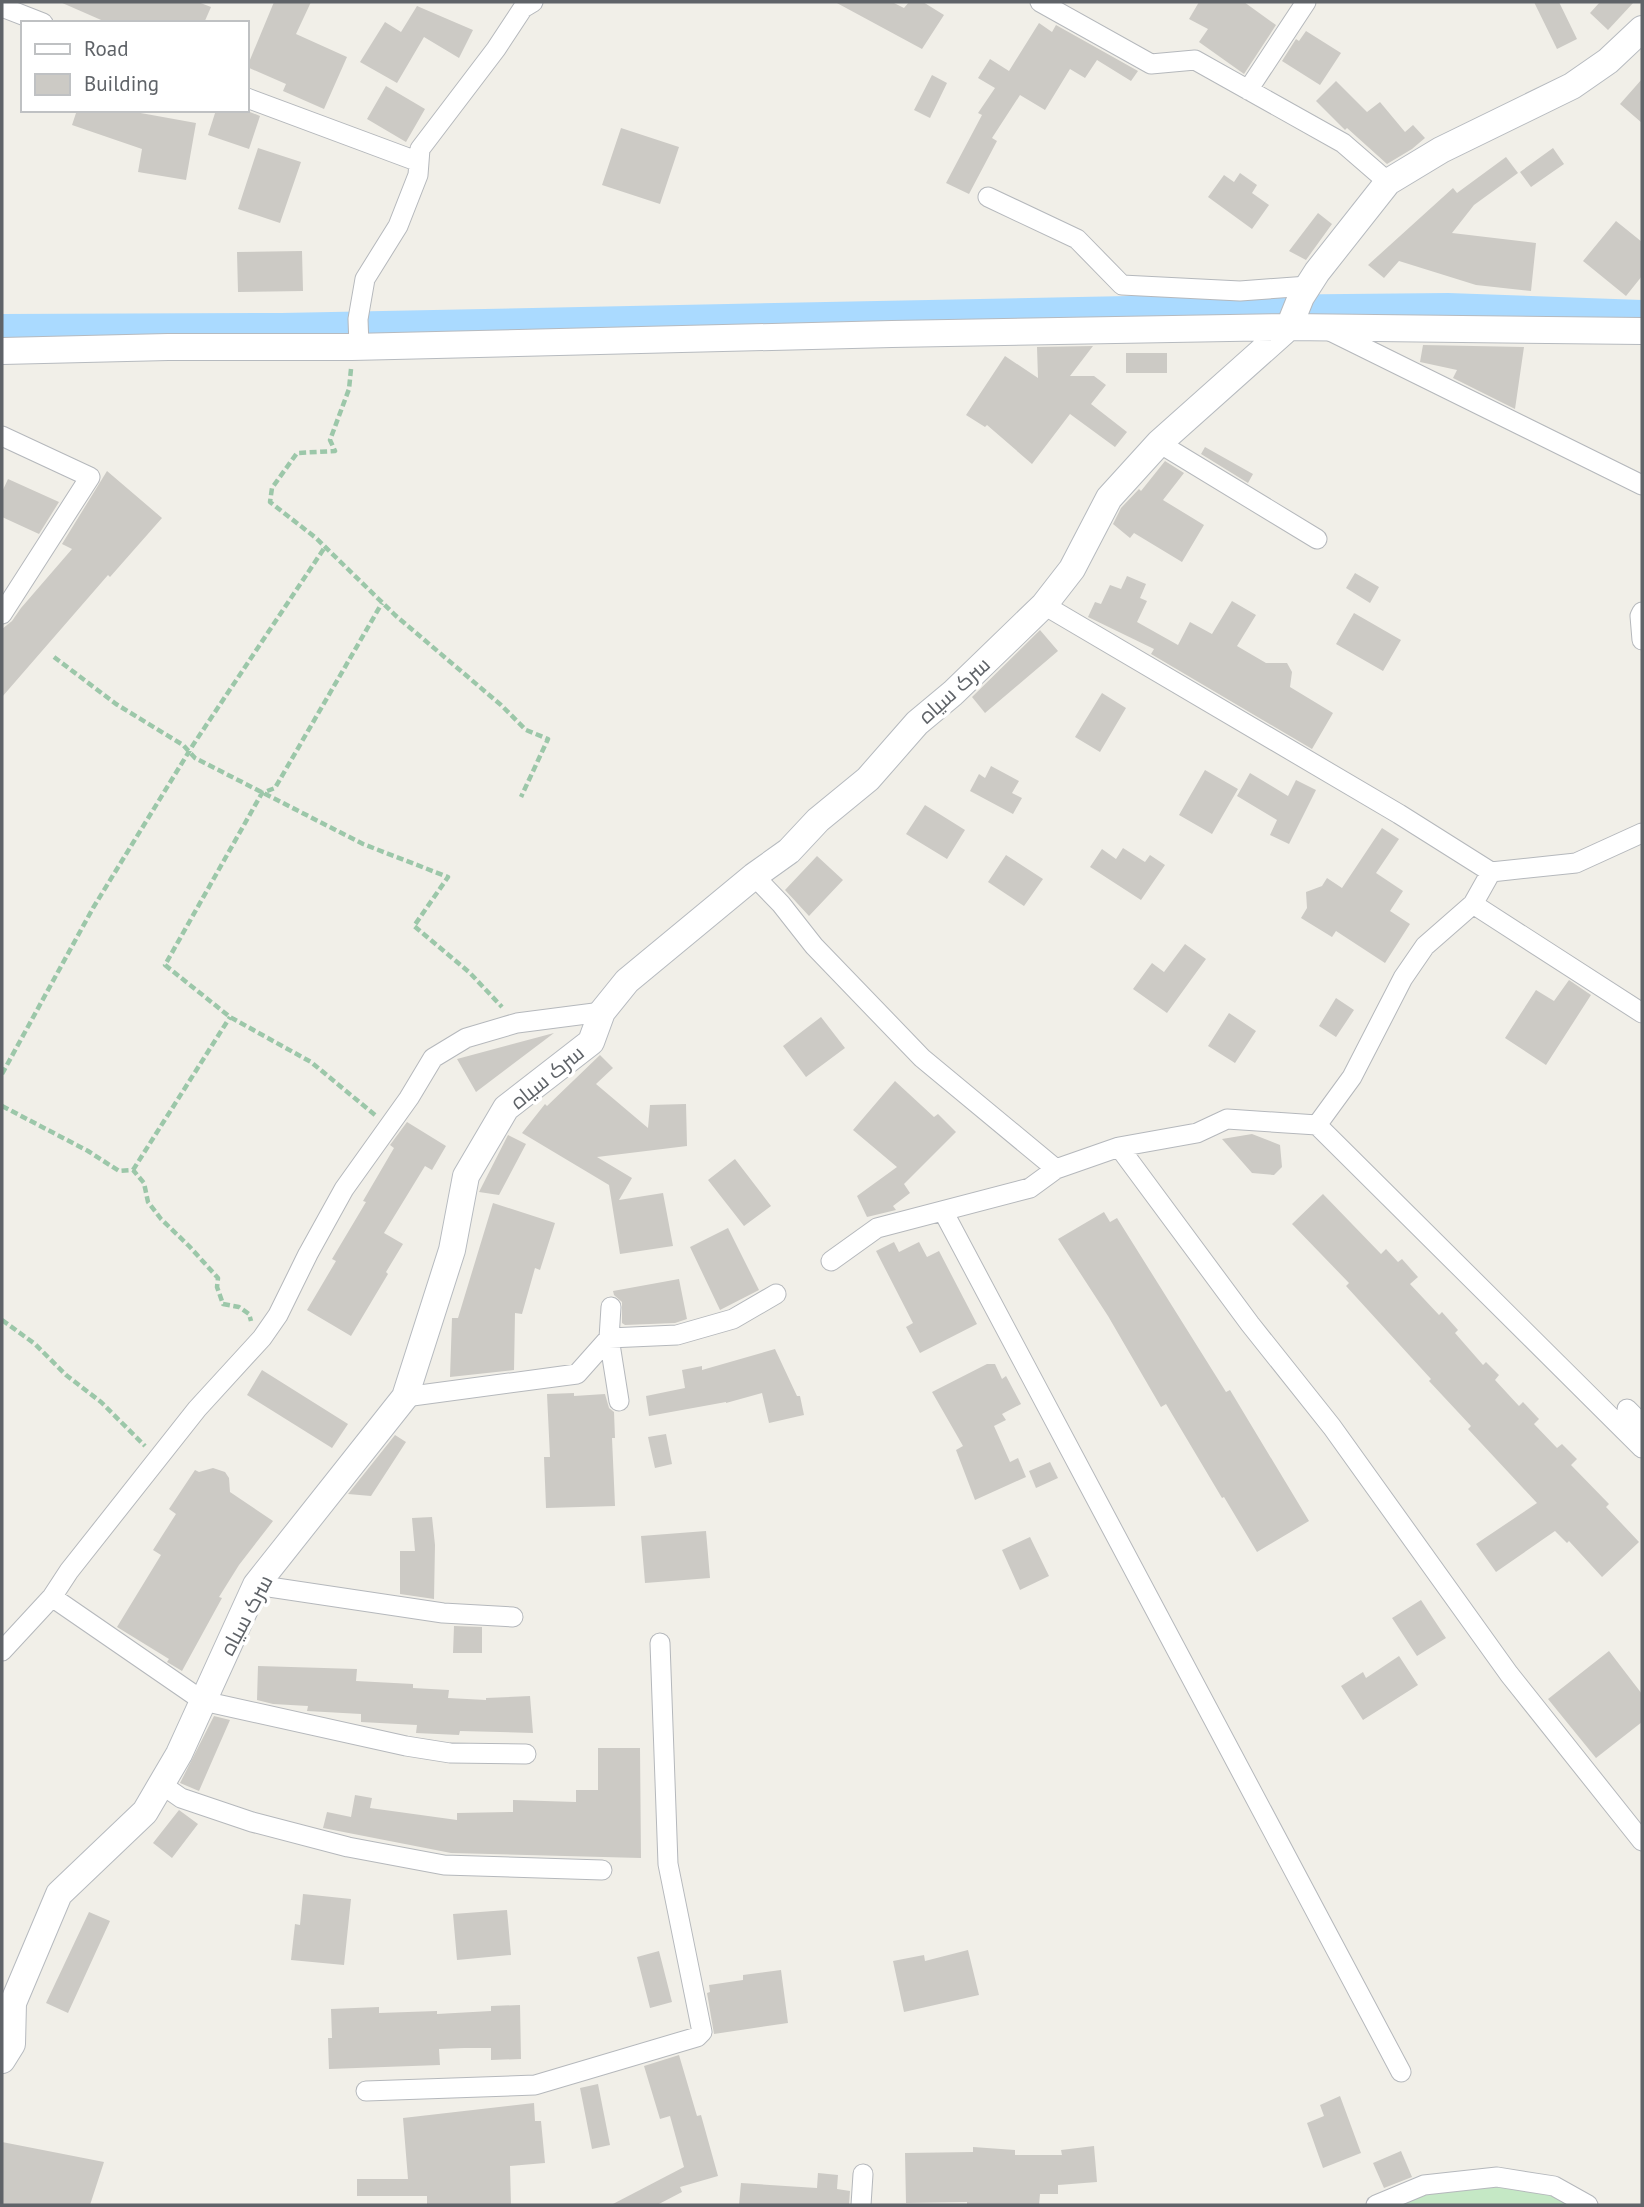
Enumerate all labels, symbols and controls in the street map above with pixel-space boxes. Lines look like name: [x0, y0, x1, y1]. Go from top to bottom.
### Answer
legend: [21, 21, 248, 112]
text: Road: [84, 35, 128, 62]
text: Building: [84, 70, 159, 97]
street label: سرک سیاه: [912, 651, 996, 729]
street label: سرک سیاه: [505, 1039, 589, 1115]
street label: سرک سیاه: [214, 1570, 278, 1660]

